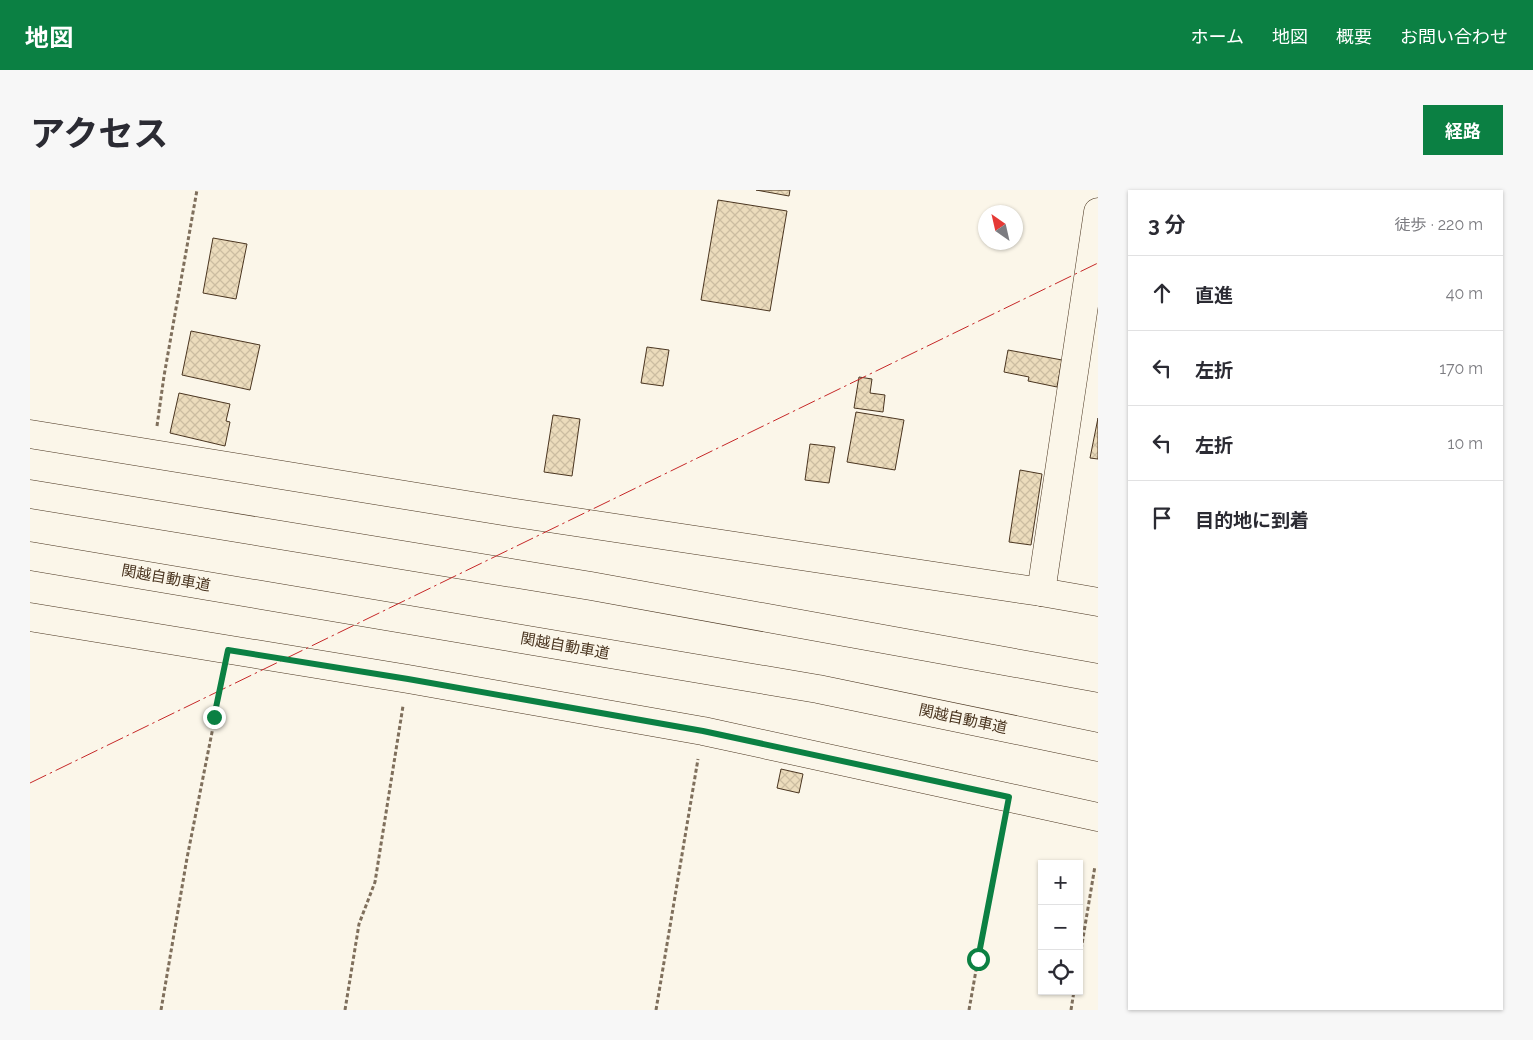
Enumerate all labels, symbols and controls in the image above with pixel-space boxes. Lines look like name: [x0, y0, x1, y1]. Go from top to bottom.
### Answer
text: 地図: [25, 23, 73, 52]
text: ホーム: [1191, 26, 1244, 47]
text: 地図: [1272, 26, 1308, 47]
text: 概要: [1336, 26, 1372, 47]
text: お問い合わせ: [1400, 26, 1508, 47]
button: 経路: [1423, 105, 1503, 155]
text: アクセス: [30, 113, 168, 154]
north arrow: [978, 205, 1023, 250]
text: 3 分: [1148, 212, 1186, 237]
text: 徒歩 · 220 m: [1395, 215, 1483, 234]
icon: ahead: [1148, 279, 1176, 307]
text: 直進: [1195, 284, 1233, 306]
text: 40 m: [1446, 284, 1483, 303]
icon: left: [1148, 354, 1176, 382]
text: 左折: [1195, 359, 1233, 381]
text: 170 m: [1439, 359, 1483, 378]
icon: left: [1148, 429, 1176, 457]
text: 左折: [1195, 434, 1233, 456]
text: 10 m: [1448, 434, 1483, 453]
icon: arrive: [1148, 504, 1176, 532]
text: 目的地に到着: [1195, 509, 1309, 531]
street label: 関越自動車道: [120, 561, 212, 595]
street label: 関越自動車道: [519, 629, 611, 663]
street label: 関越自動車道: [917, 701, 1009, 737]
route end: [203, 706, 226, 729]
map controls: [1038, 860, 1083, 995]
button: +: [1038, 860, 1083, 905]
button: −: [1038, 905, 1083, 950]
route start: [967, 948, 990, 971]
button: locate: [1038, 950, 1083, 995]

